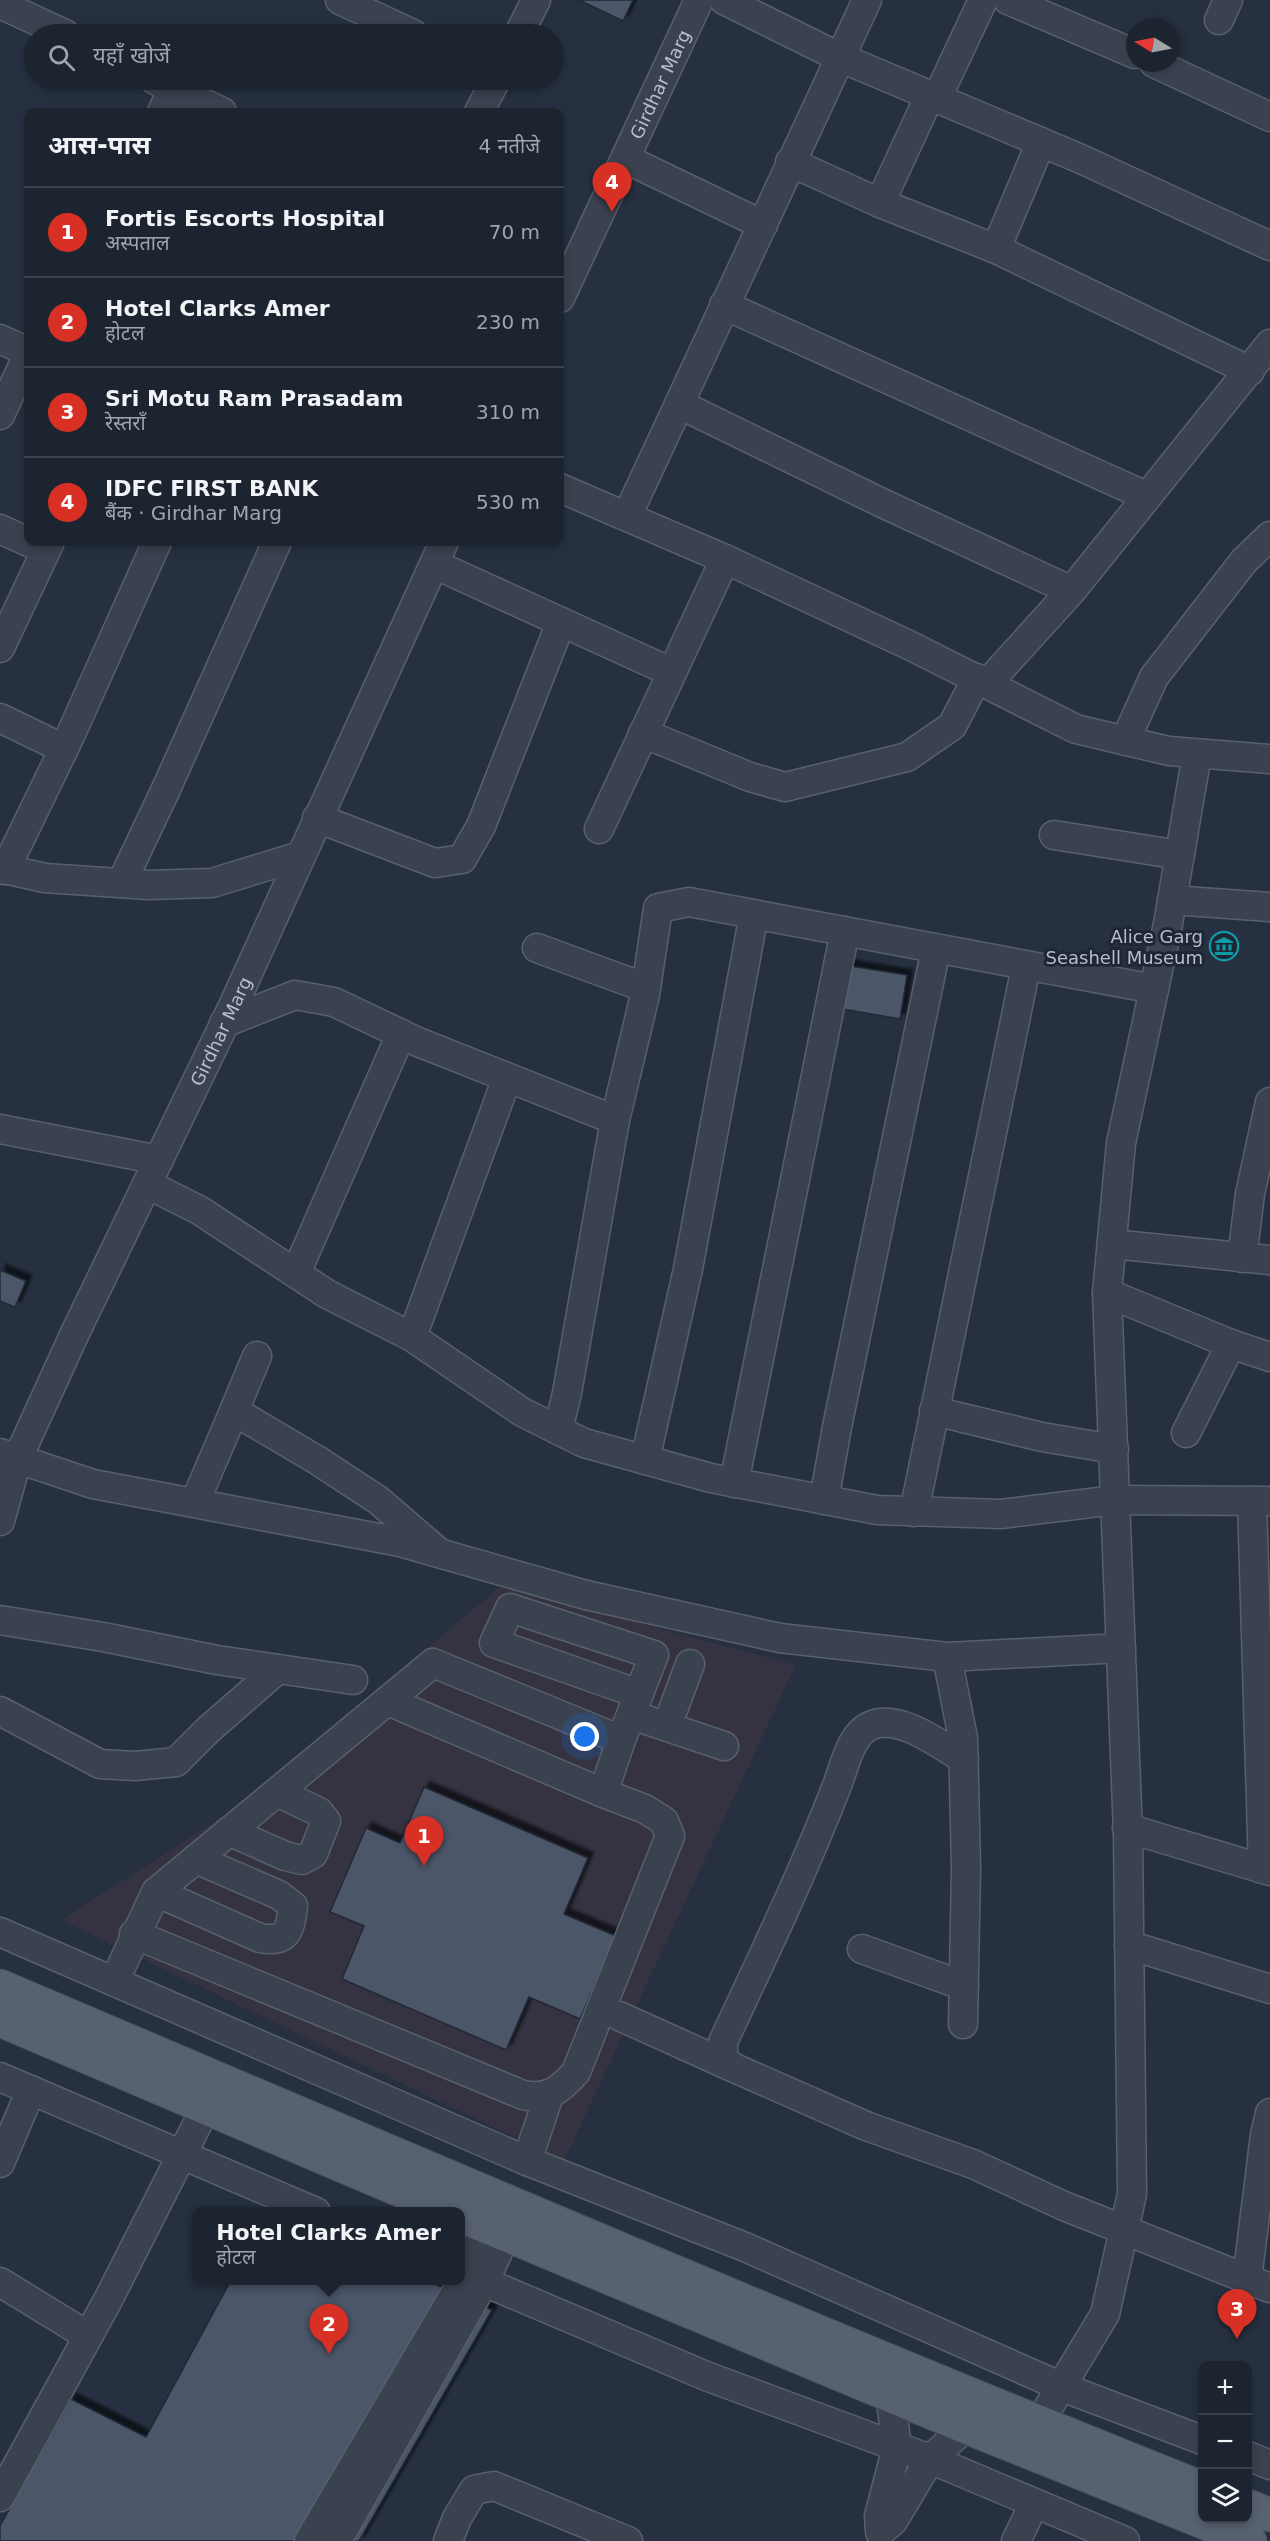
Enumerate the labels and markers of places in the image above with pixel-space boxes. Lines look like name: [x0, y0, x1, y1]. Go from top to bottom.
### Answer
pin: 4: [592, 162, 632, 212]
place label: Alice Garg Seashell Museum: [1046, 926, 1203, 968]
museum icon: Alice Garg Seashell Museum: [1208, 930, 1240, 962]
pin: 1: [404, 1816, 444, 1866]
pin: 3: [1218, 2290, 1256, 2339]
pin: 2: [310, 2304, 348, 2354]

